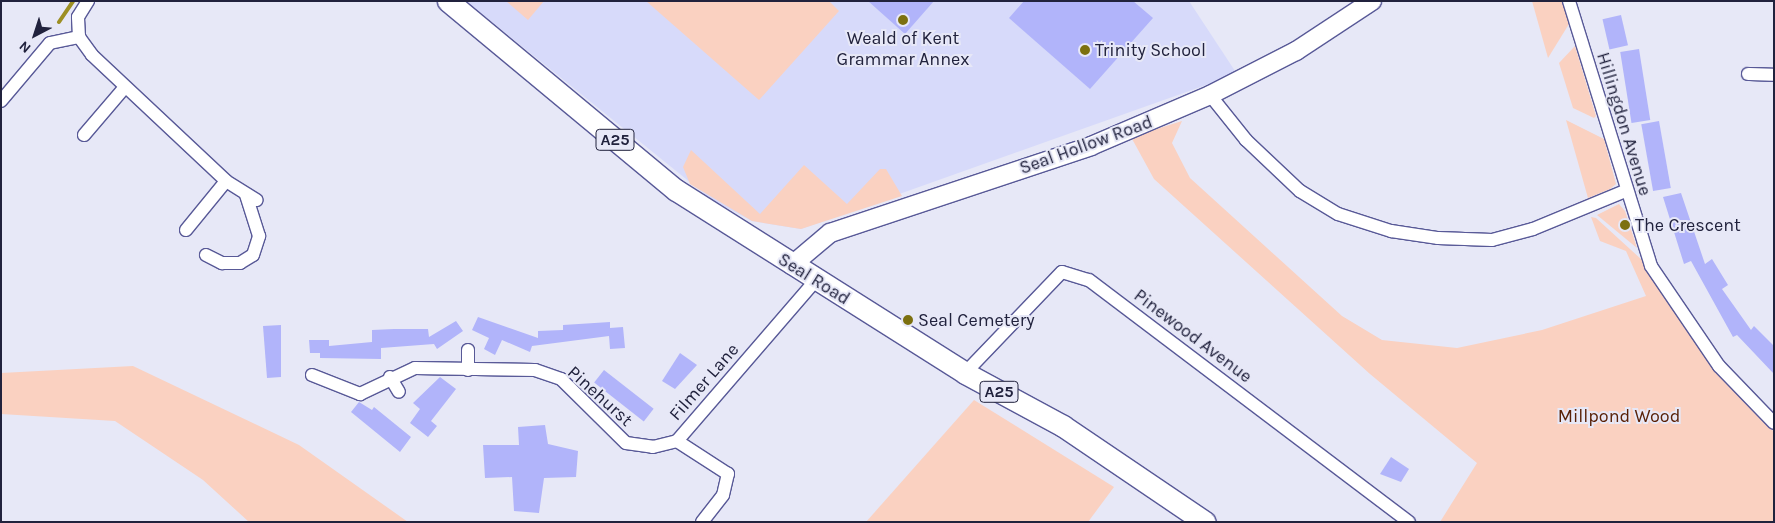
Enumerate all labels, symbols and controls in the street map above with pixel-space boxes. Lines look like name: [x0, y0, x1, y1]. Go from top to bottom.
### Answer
north arrow: [10, 10, 60, 60]
marker: Weald of Kent Grammar Annex: [897, 14, 909, 26]
place label: Weald of Kent Grammar Annex: [837, 28, 969, 70]
text: N: [16, 37, 34, 57]
place label: Trinity School: [1095, 39, 1206, 61]
marker: Trinity School: [1079, 44, 1091, 56]
street label: Hillingdon Avenue: [1592, 50, 1656, 198]
street label: Seal Hollow Road: [1017, 111, 1155, 179]
road number: A25: [595, 126, 635, 154]
place label: The Crescent: [1635, 214, 1741, 236]
marker: The Crescent: [1619, 219, 1631, 231]
street label: Seal Road: [774, 248, 854, 310]
street label: Pinewood Avenue: [1130, 285, 1256, 387]
place label: Seal Cemetery: [918, 309, 1035, 331]
marker: Seal Cemetery: [902, 314, 914, 326]
street label: Filmer Lane: [665, 339, 743, 425]
street label: Pinehurst: [563, 361, 637, 431]
road number: A25: [979, 378, 1019, 406]
park label: Millpond Wood: [1558, 405, 1680, 427]

